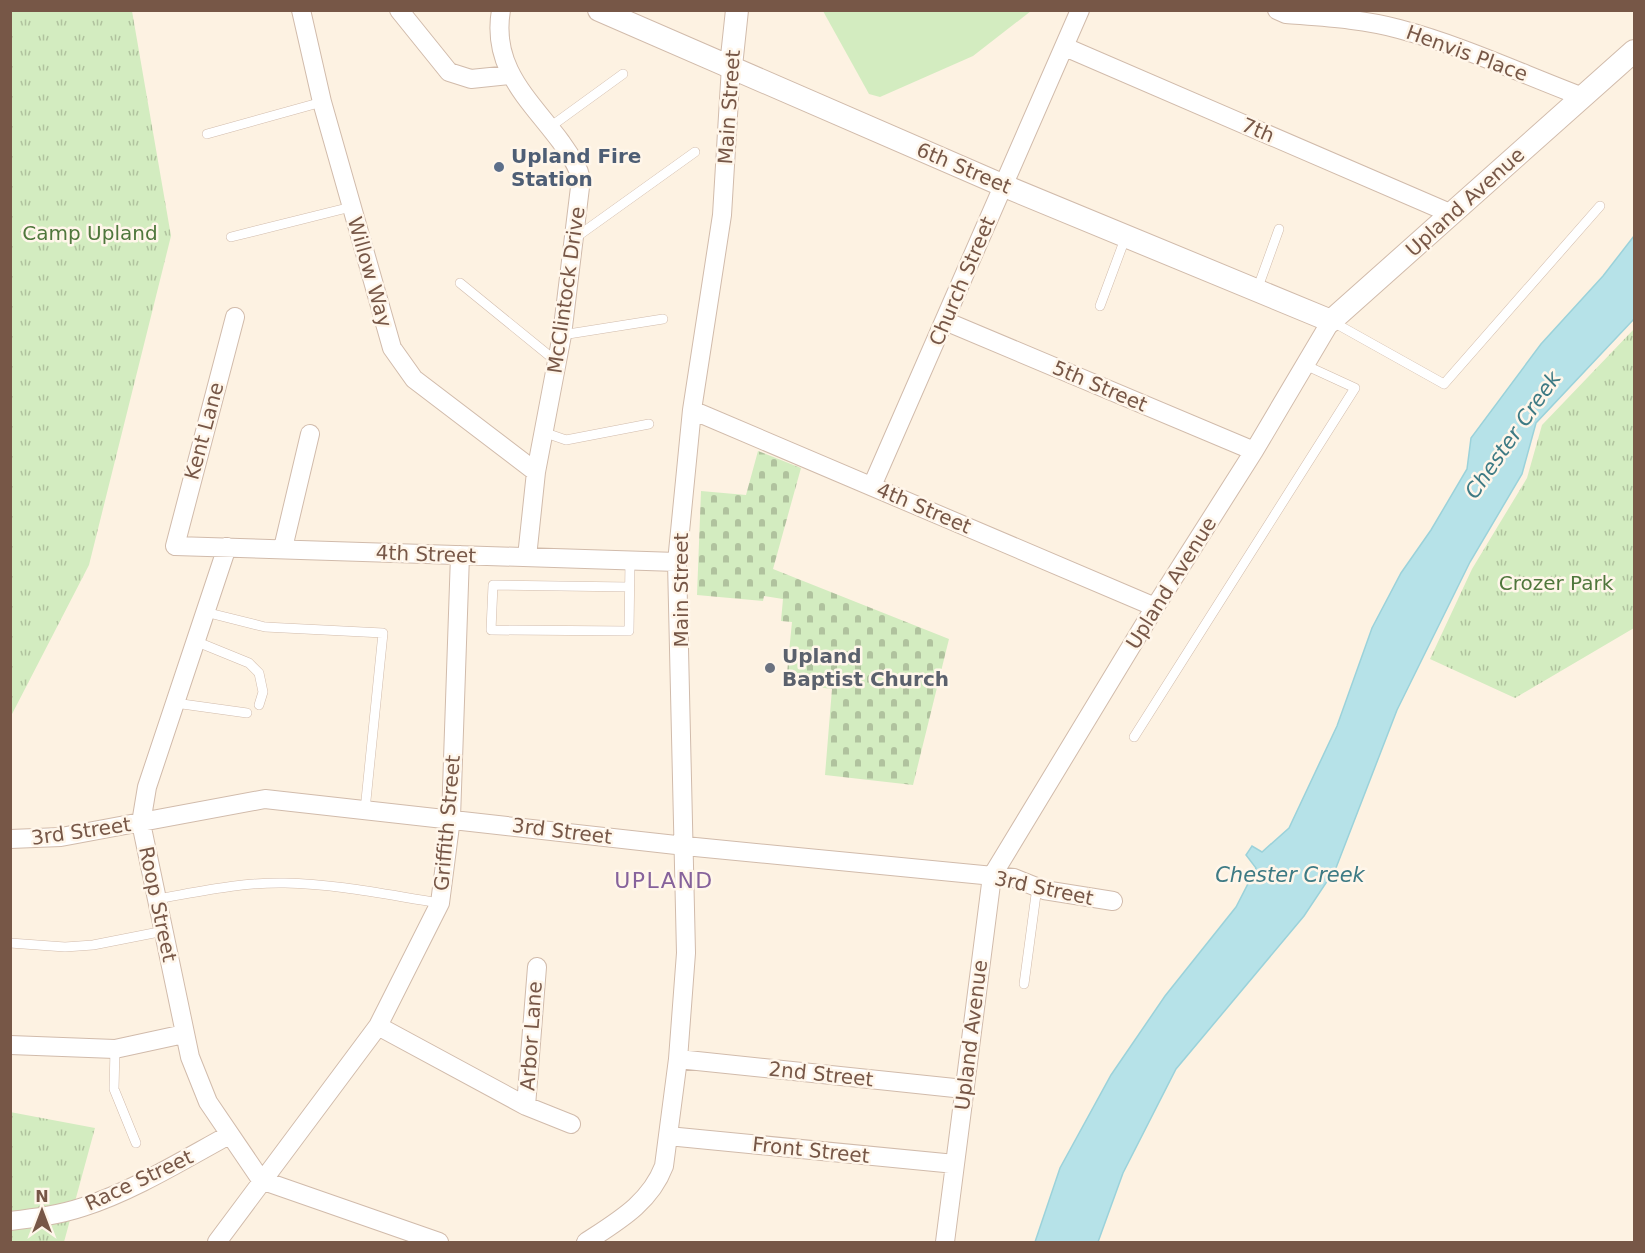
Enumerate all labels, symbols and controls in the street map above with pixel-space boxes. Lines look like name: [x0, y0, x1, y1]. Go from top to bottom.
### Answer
street label: Henvis Place: [1403, 20, 1531, 86]
street label: Main Street: [713, 49, 745, 165]
street label: 7th: [1238, 112, 1278, 148]
street label: 6th Street: [913, 137, 1015, 199]
street label: Upland Avenue: [1401, 143, 1529, 261]
place label: Upland Fire Station: [511, 144, 641, 191]
marker: Upland Fire Station: [492, 160, 506, 174]
street label: McClintock Drive: [542, 205, 590, 375]
street label: Church Street: [924, 213, 1000, 349]
street label: Willow Way: [343, 214, 397, 330]
park label: Camp Upland: [22, 221, 158, 245]
street label: 5th Street: [1049, 355, 1151, 417]
water label: Chester Creek: [1460, 366, 1566, 503]
street label: Kent Lane: [180, 380, 228, 482]
street label: 4th Street: [873, 477, 975, 539]
street label: Upland Avenue: [1121, 513, 1221, 653]
street label: Main Street: [669, 532, 693, 647]
street label: 4th Street: [375, 540, 477, 568]
park label: Crozer Park: [1499, 571, 1614, 595]
place label: Upland Baptist Church: [782, 644, 949, 691]
marker: Upland Baptist Church: [763, 661, 777, 675]
street label: Griffith Street: [429, 754, 465, 892]
street label: 3rd Street: [30, 812, 133, 850]
street label: 3rd Street: [511, 813, 613, 849]
street label: Roop Street: [134, 844, 182, 964]
water label: Chester Creek: [1215, 863, 1366, 887]
street label: 3rd Street: [992, 866, 1096, 910]
district label: UPLAND: [614, 868, 714, 893]
street label: Upland Avenue: [950, 959, 992, 1111]
street label: Arbor Lane: [515, 980, 547, 1092]
street label: 2nd Street: [767, 1057, 875, 1091]
street label: Front Street: [751, 1132, 871, 1168]
street label: Race Street: [81, 1145, 197, 1215]
north arrow: [12, 1181, 72, 1241]
text: N: [35, 1187, 49, 1206]

